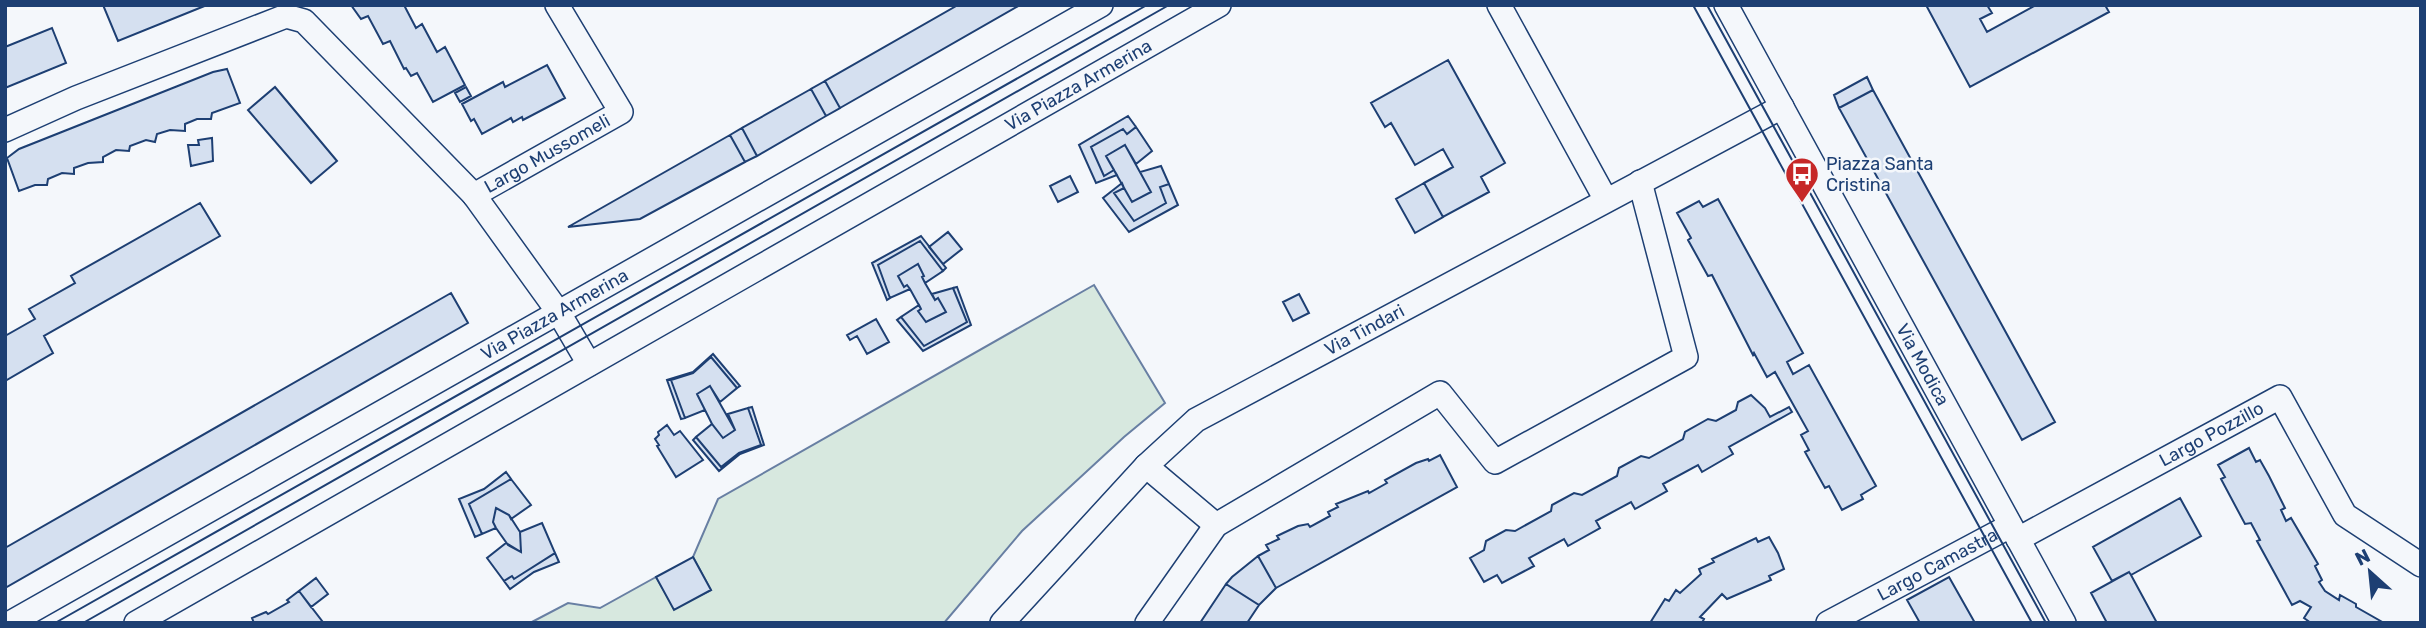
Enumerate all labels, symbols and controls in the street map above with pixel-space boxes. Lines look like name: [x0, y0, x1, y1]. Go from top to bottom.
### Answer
street label: Via Piazza Armerina: [1001, 35, 1156, 136]
street label: Largo Mussomeli: [480, 109, 614, 198]
place label: Piazza Santa Cristina: [1826, 153, 1933, 196]
bus stop icon: Piazza Santa Cristina: [1783, 155, 1821, 204]
street label: Via Piazza Armerina: [477, 264, 632, 365]
street label: Via Tindari: [1321, 300, 1408, 360]
street label: Via Modica: [1891, 320, 1954, 409]
street label: Largo Pozzillo: [2155, 397, 2268, 471]
street label: Largo Camastra: [1874, 524, 2001, 606]
north arrow: [2335, 537, 2405, 607]
text: N: [2351, 544, 2374, 571]

